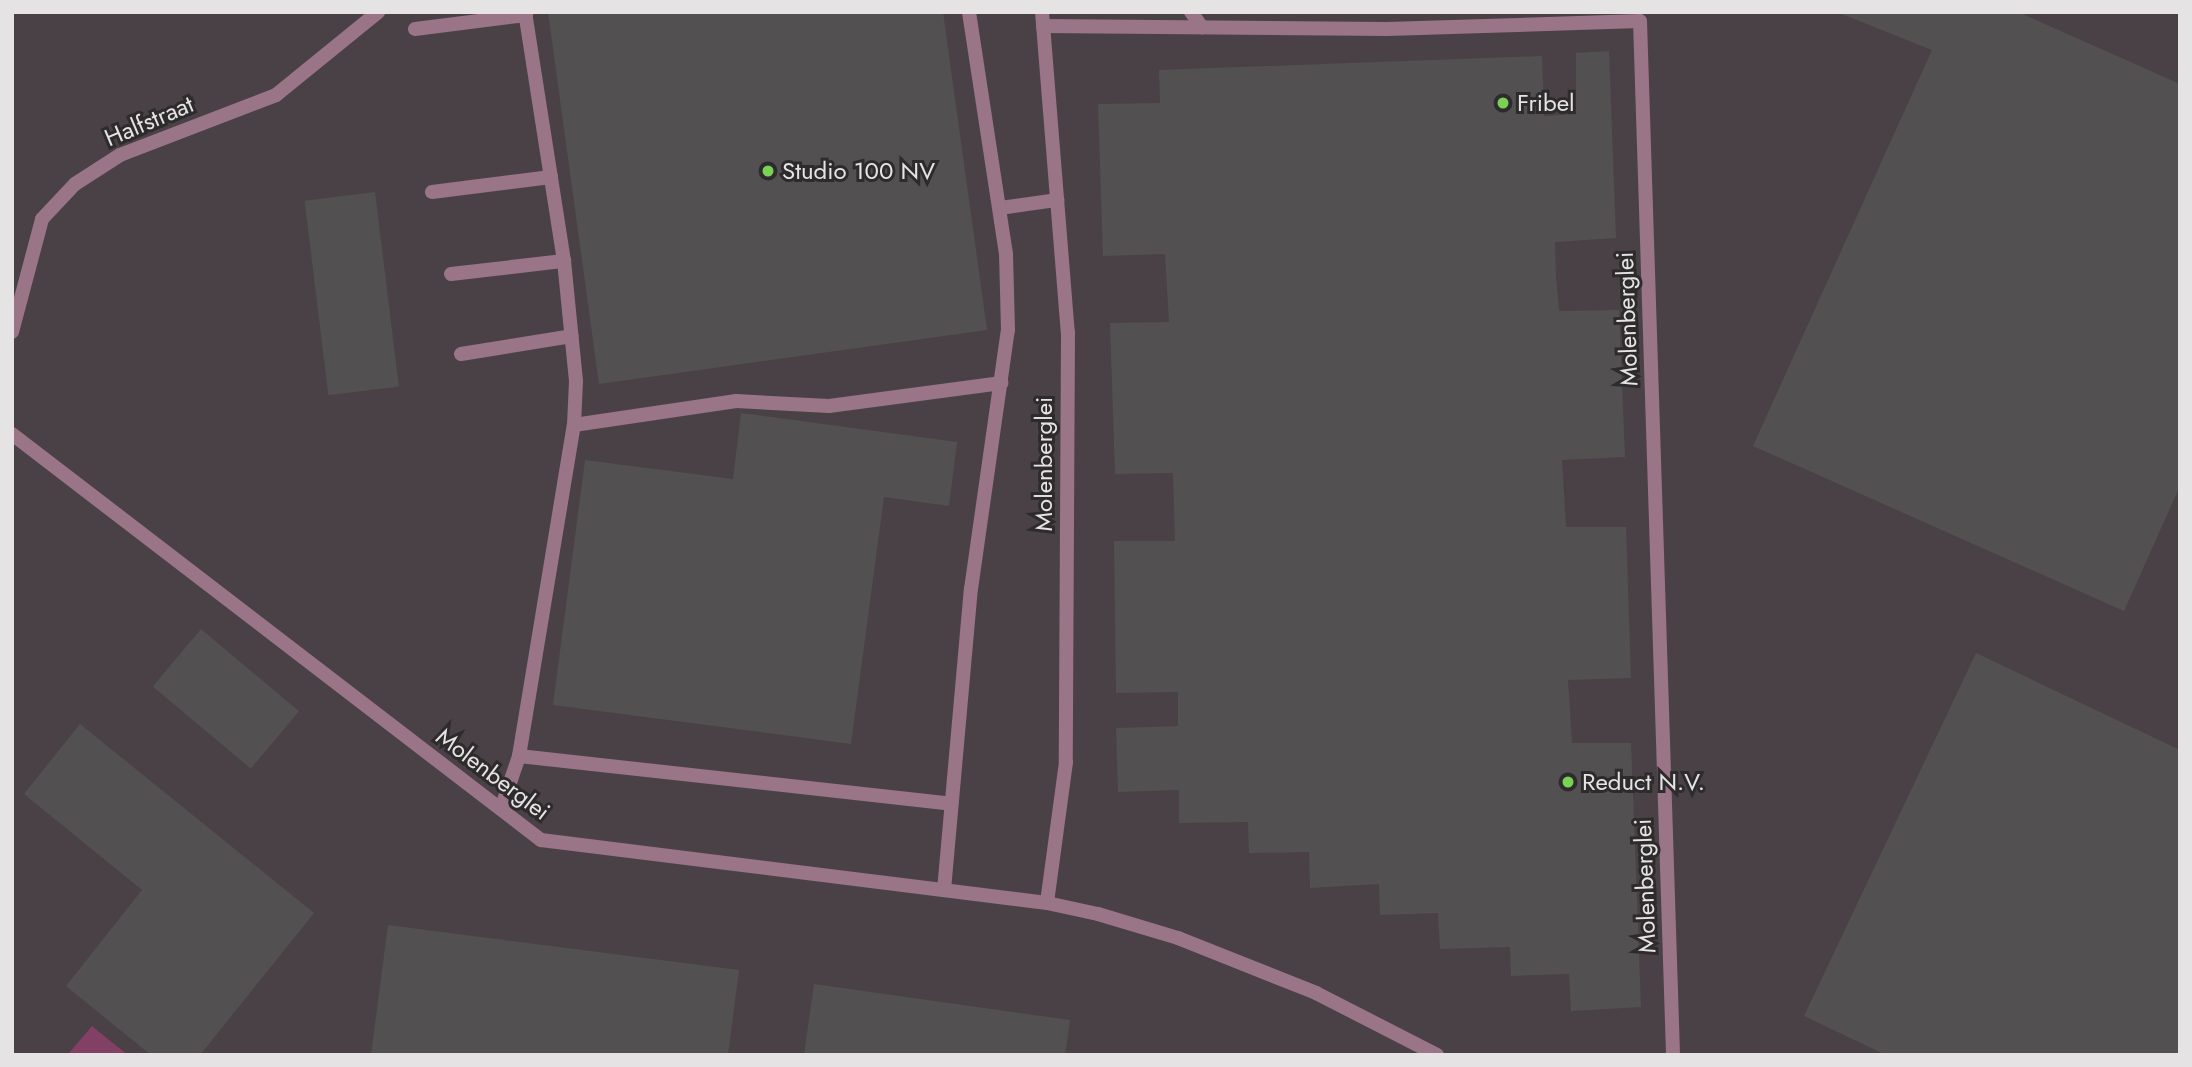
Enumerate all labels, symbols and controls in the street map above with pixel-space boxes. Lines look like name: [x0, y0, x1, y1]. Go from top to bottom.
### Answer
street label: Halfstraat: [100, 89, 198, 153]
place label: Fribel: [1517, 89, 1575, 117]
marker: Fribel: [1495, 95, 1511, 111]
place label: Studio 100 NV: [782, 157, 935, 185]
marker: Studio 100 NV: [760, 163, 776, 179]
street label: Molenberglei: [1610, 251, 1644, 387]
street label: Molenberglei: [1030, 397, 1058, 531]
street label: Molenberglei: [431, 722, 555, 826]
place label: Reduct N.V.: [1582, 768, 1705, 796]
marker: Reduct N.V.: [1560, 774, 1576, 790]
street label: Molenberglei: [1628, 818, 1662, 954]

